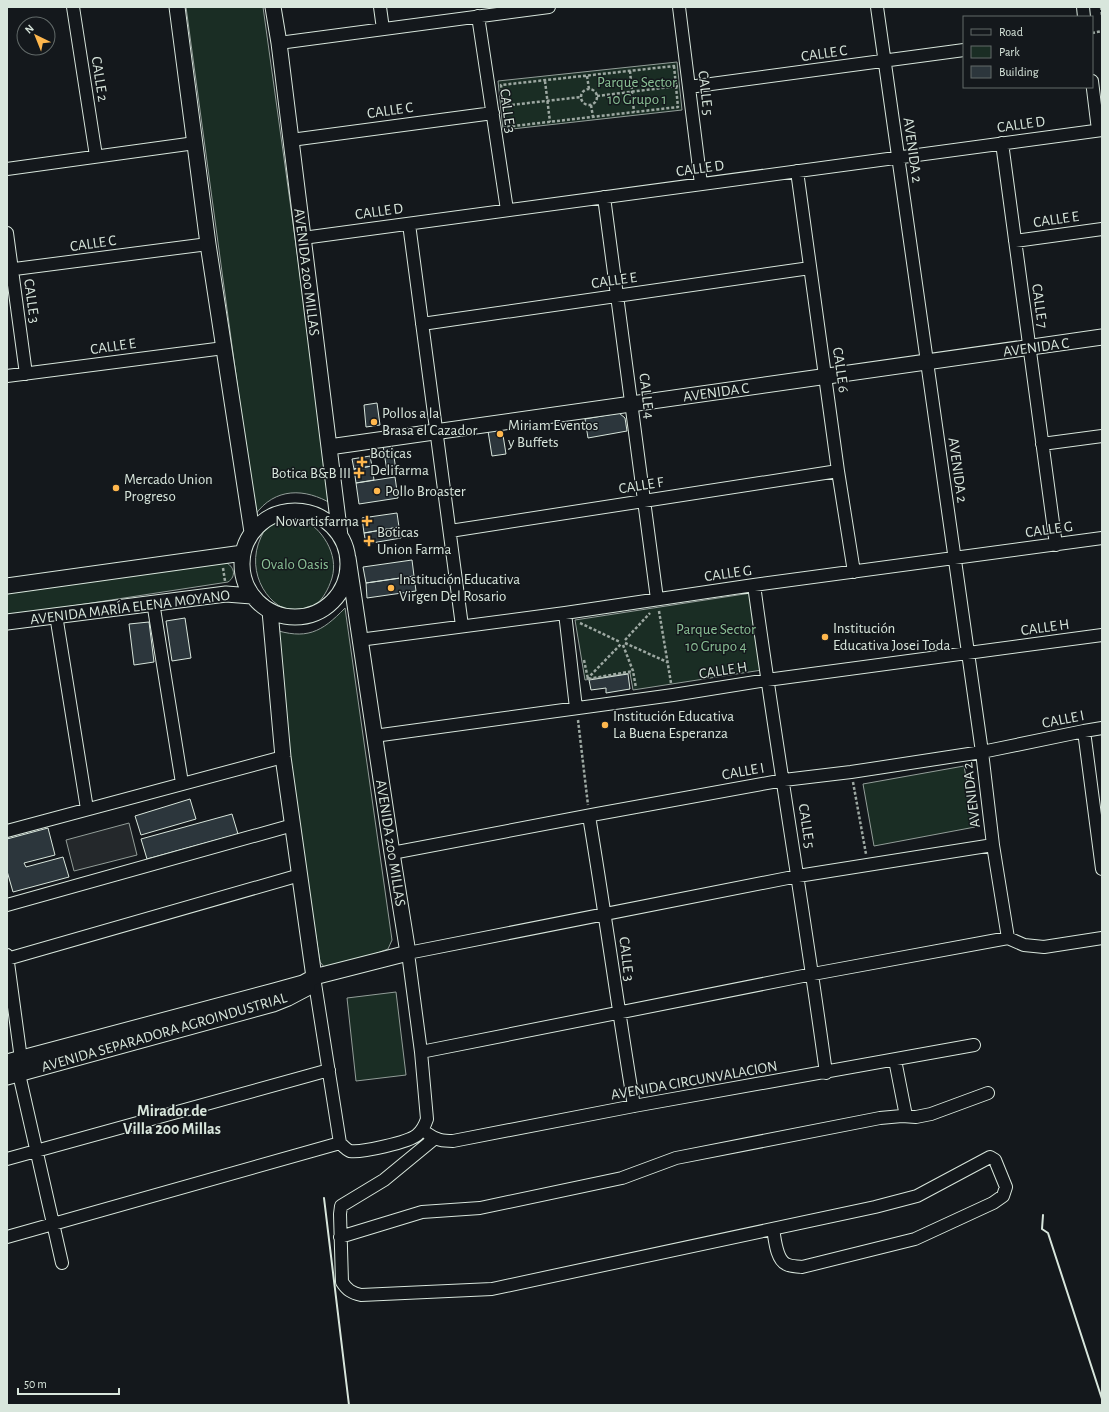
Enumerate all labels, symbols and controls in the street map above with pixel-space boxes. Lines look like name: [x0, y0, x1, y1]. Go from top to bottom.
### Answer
north arrow: [16, 16, 56, 56]
legend: [963, 16, 1093, 88]
text: N: [23, 22, 36, 36]
text: Road: [999, 26, 1023, 38]
street label: CALLE C: [800, 43, 848, 64]
text: Park: [999, 46, 1020, 58]
street label: CALLE 2: [89, 55, 110, 103]
text: Building: [999, 66, 1039, 78]
street label: CALLE 5: [695, 70, 716, 116]
park label: Parque Sector 10 Grupo 1: [597, 75, 677, 107]
street label: CALLE 3: [497, 88, 518, 134]
street label: CALLE C: [366, 100, 414, 121]
street label: CALLE D: [996, 114, 1046, 135]
street label: AVENIDA 2: [901, 116, 925, 184]
street label: CALLE D: [675, 158, 725, 179]
street label: CALLE D: [354, 201, 404, 222]
street label: AVENIDA 200 MILLAS: [291, 208, 322, 337]
street label: CALLE E: [1032, 209, 1080, 230]
street label: CALLE C: [69, 233, 117, 254]
street label: CALLE E: [590, 270, 638, 291]
street label: CALLE 3: [21, 278, 42, 324]
street label: CALLE 7: [1029, 283, 1050, 329]
street label: AVENIDA C: [1002, 335, 1070, 360]
street label: CALLE E: [89, 336, 137, 357]
street label: CALLE 6: [830, 346, 851, 394]
street label: CALLE 4: [636, 372, 657, 420]
street label: AVENIDA C: [682, 380, 750, 405]
place label: Pollos a la Brasa el Cazador: [382, 406, 477, 438]
marker: Pollos a la Brasa el Cazador: [369, 417, 379, 427]
place label: Miriam Eventos y Buffets: [507, 418, 598, 450]
marker: Miriam Eventos y Buffets: [495, 429, 505, 439]
street label: AVENIDA 2: [946, 436, 970, 504]
place label: Boticas Delifarma: [370, 446, 429, 478]
marker: Boticas Delifarma: [357, 457, 367, 467]
place label: Botica B&B III: [271, 466, 351, 481]
marker: Botica B&B III: [354, 468, 364, 478]
place label: Mercado Union Progreso: [124, 472, 213, 504]
street label: CALLE F: [618, 474, 665, 496]
marker: Mercado Union Progreso: [111, 483, 121, 493]
place label: Pollo Broaster: [385, 484, 466, 499]
marker: Pollo Broaster: [372, 486, 382, 496]
place label: Novartisfarma: [275, 514, 359, 529]
marker: Novartisfarma: [362, 516, 372, 526]
street label: CALLE G: [1024, 519, 1074, 540]
place label: Boticas Union Farma: [377, 525, 452, 557]
marker: Boticas Union Farma: [364, 536, 374, 546]
park label: Ovalo Oasis: [261, 557, 329, 572]
street label: CALLE G: [703, 563, 753, 584]
place label: Institución Educativa Virgen Del Rosario: [399, 572, 520, 604]
marker: Institución Educativa Virgen Del Rosario: [386, 583, 396, 593]
street label: AVENIDA MARÍA ELENA MOYANO: [29, 586, 231, 627]
street label: CALLE H: [1020, 617, 1070, 638]
place label: Institución Educativa Josei Toda: [833, 621, 950, 653]
park label: Parque Sector 10 Grupo 4: [676, 622, 756, 654]
marker: Institución Educativa Josei Toda: [820, 632, 830, 642]
street label: CALLE H: [698, 659, 748, 682]
street label: CALLE I: [1041, 708, 1085, 731]
place label: Institución Educativa La Buena Esperanza: [613, 709, 734, 741]
marker: Institución Educativa La Buena Esperanza: [600, 720, 610, 730]
street label: CALLE I: [721, 760, 765, 783]
street label: AVENIDA 2: [960, 761, 983, 828]
street label: AVENIDA 200 MILLAS: [373, 779, 408, 908]
street label: CALLE 5: [796, 803, 817, 849]
street label: CALLE 3: [616, 936, 637, 982]
street label: AVENIDA SEPARADORA AGROINDUSTRIAL: [40, 990, 289, 1075]
street label: AVENIDA CIRCUNVALACION: [610, 1058, 779, 1103]
district label: Mirador de Villa 200 Millas: [123, 1103, 221, 1137]
scale bar: [18, 1370, 119, 1396]
text: 50 m: [24, 1378, 47, 1390]

